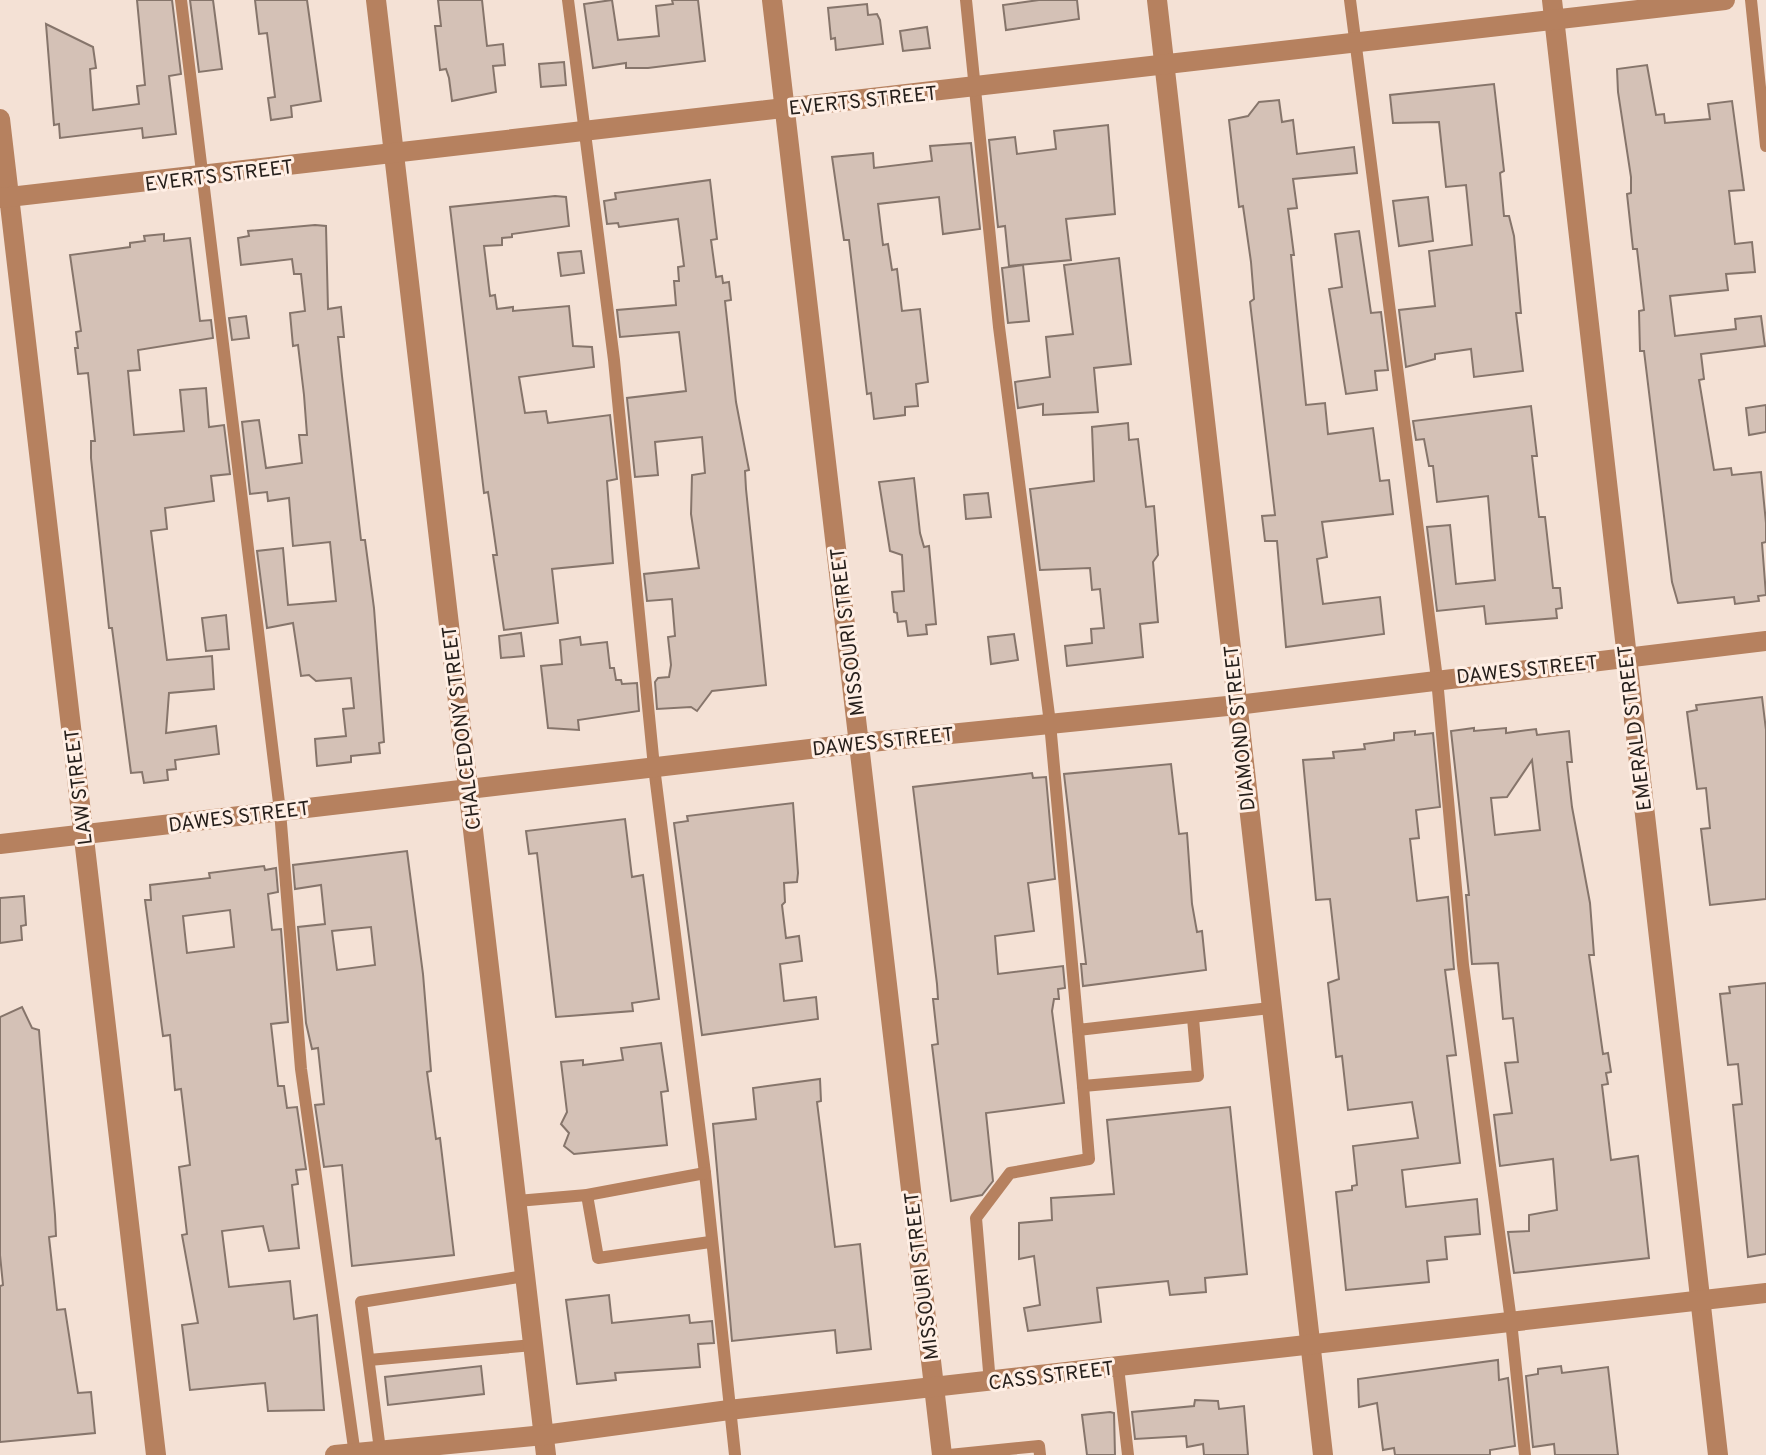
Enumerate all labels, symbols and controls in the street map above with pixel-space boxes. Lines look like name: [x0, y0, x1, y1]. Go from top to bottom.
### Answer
street label: EVERTS STREET: [788, 81, 939, 123]
street label: EVERTS STREET: [144, 155, 295, 199]
street label: MISSOURI STREET: [826, 546, 872, 718]
street label: CHALCEDONY STREET: [438, 624, 488, 831]
street label: DIAMOND STREET: [1219, 643, 1263, 812]
street label: EMERALD STREET: [1613, 643, 1659, 812]
street label: DAWES STREET: [1455, 651, 1599, 691]
street label: DAWES STREET: [811, 723, 955, 763]
street label: LAW STREET: [60, 727, 100, 847]
street label: DAWES STREET: [167, 796, 312, 840]
street label: MISSOURI STREET: [900, 1190, 946, 1362]
street label: CASS STREET: [987, 1356, 1116, 1398]

